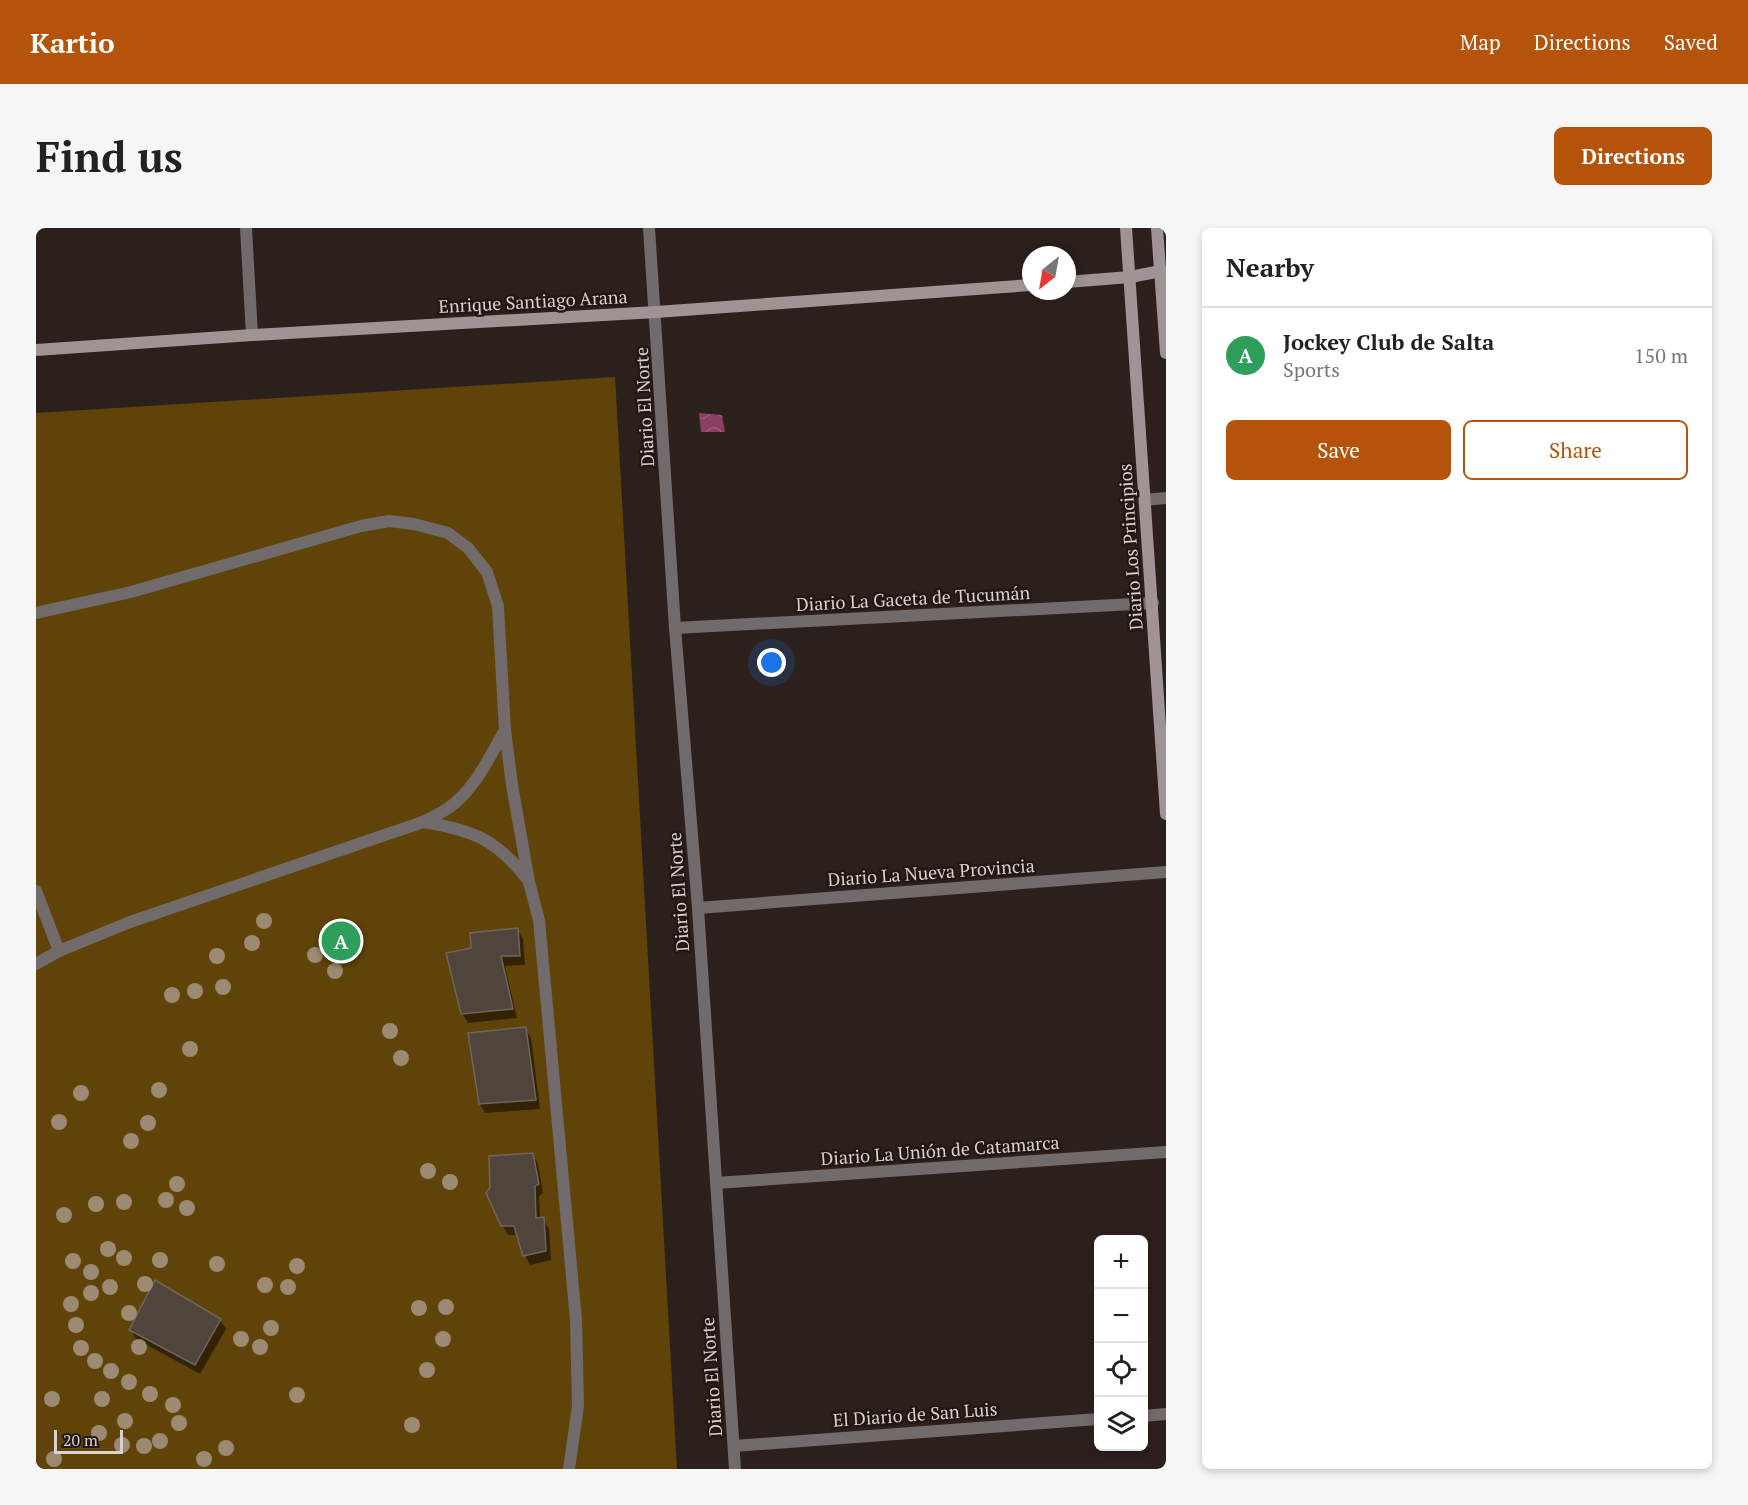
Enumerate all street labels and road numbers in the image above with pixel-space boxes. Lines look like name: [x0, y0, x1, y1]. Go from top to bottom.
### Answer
street label: Enrique Santiago Arana: [438, 284, 628, 318]
street label: Diario El Norte: [629, 346, 659, 468]
street label: Diario Los Principios: [1112, 463, 1148, 631]
street label: Diario La Gaceta de Tucumán: [795, 580, 1031, 616]
street label: Diario El Norte: [662, 831, 694, 953]
street label: Diario La Nueva Provincia: [827, 853, 1035, 891]
street label: Diario La Unión de Catamarca: [820, 1130, 1060, 1170]
street label: Diario El Norte: [695, 1316, 727, 1438]
street label: El Diario de San Luis: [832, 1396, 998, 1432]

